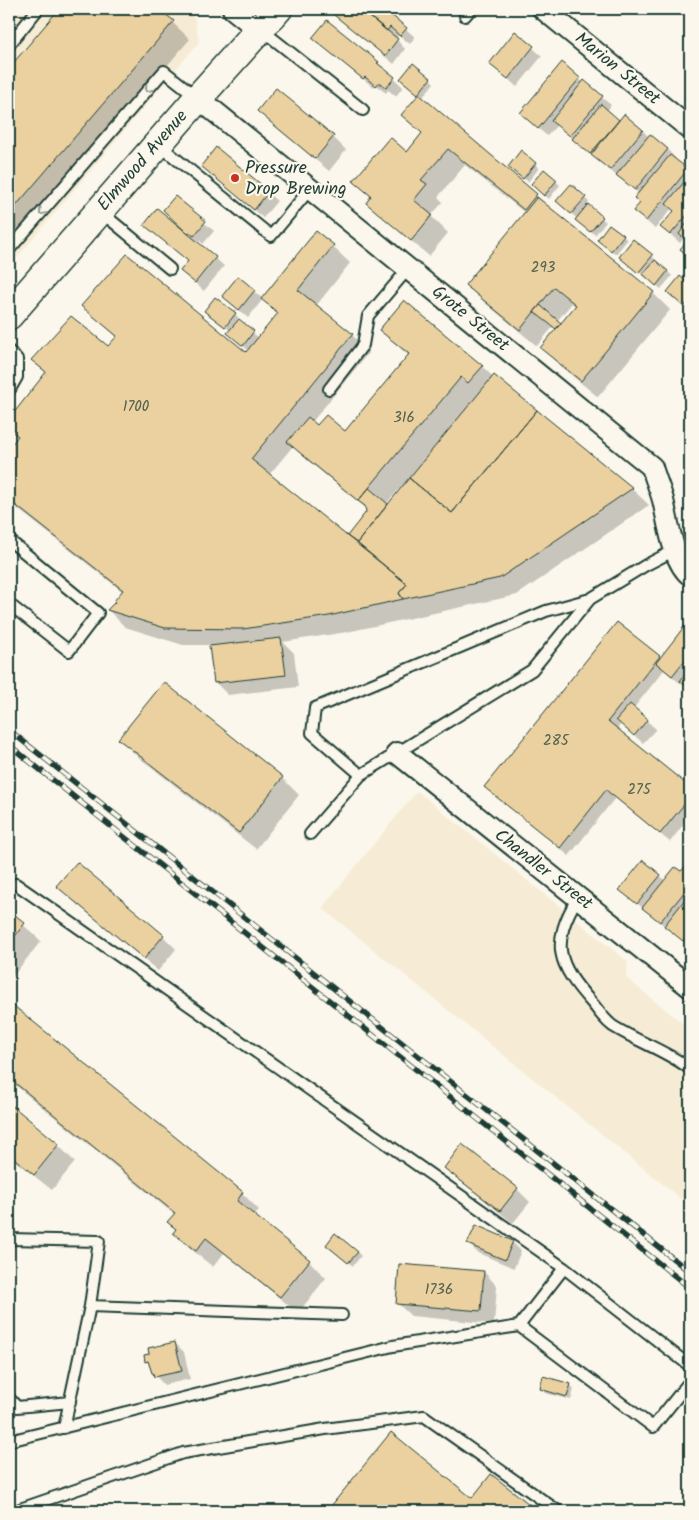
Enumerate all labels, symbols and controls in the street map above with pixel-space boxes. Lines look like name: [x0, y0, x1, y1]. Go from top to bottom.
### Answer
street label: Marion Street: [568, 25, 667, 113]
one-way arrow: [145, 84, 154, 93]
street label: Elmwood Avenue: [90, 104, 196, 218]
place label: Pressure Drop Brewing: [245, 154, 347, 204]
marker: Pressure Drop Brewing: [229, 172, 241, 184]
one-way arrow: [39, 206, 48, 215]
house number: 293: [531, 256, 556, 280]
street label: Grote Street: [425, 278, 516, 360]
house number: 1700: [123, 395, 150, 419]
house number: 316: [393, 406, 415, 430]
house number: 285: [543, 729, 570, 753]
house number: 275: [627, 778, 652, 802]
street label: Chandler Street: [487, 822, 600, 919]
house number: 1736: [425, 1278, 453, 1302]

